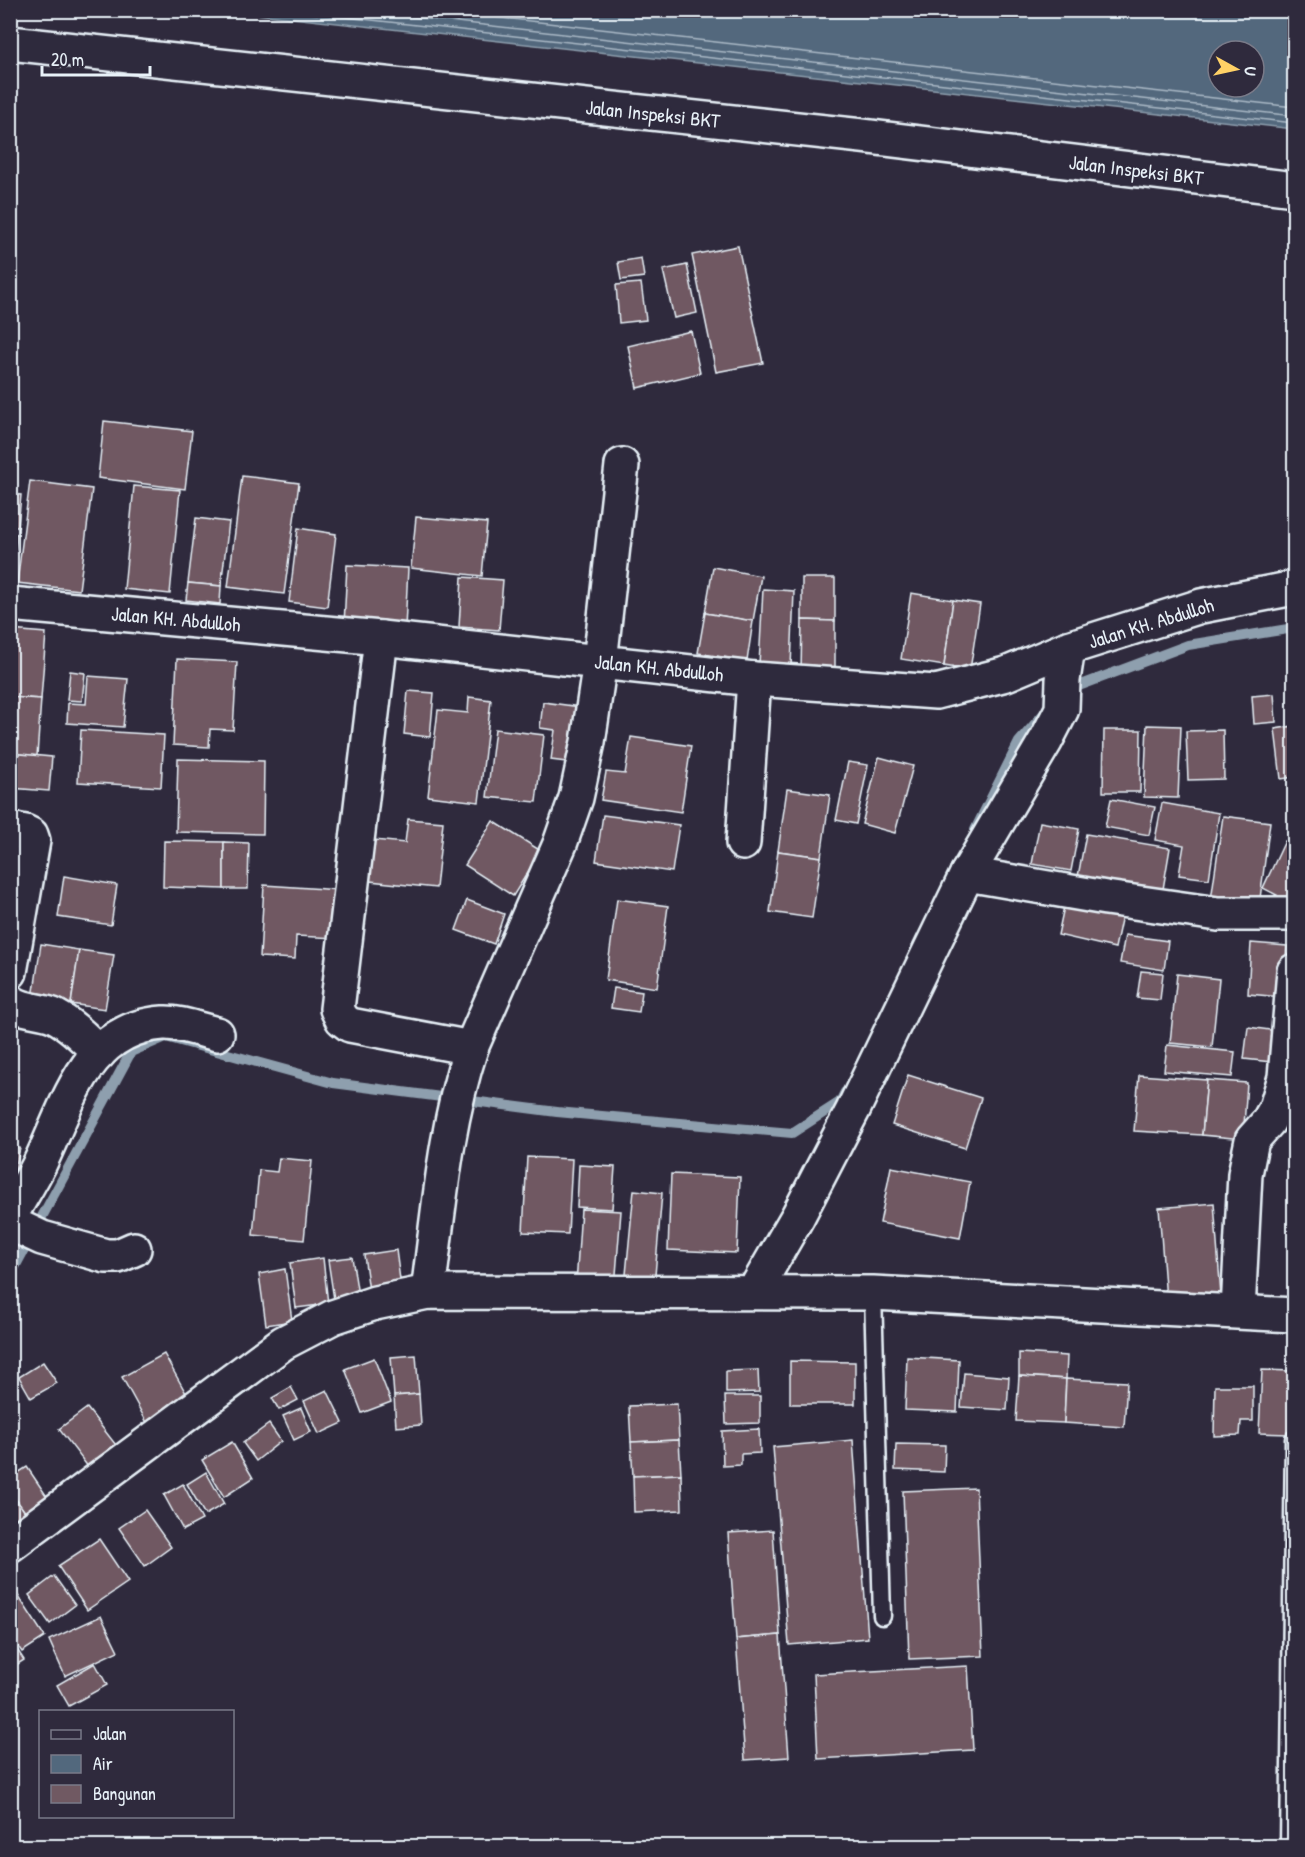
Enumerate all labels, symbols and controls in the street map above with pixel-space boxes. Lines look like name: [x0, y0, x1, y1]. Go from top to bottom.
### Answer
scale bar: [42, 39, 150, 77]
north arrow: [1206, 39, 1266, 99]
text: 20 m: [51, 47, 84, 72]
text: U: [1239, 65, 1262, 77]
street label: Jalan Inspeksi BKT: [584, 93, 722, 134]
street label: Jalan Inspeksi BKT: [1067, 148, 1205, 191]
street label: Jalan KH. Abdulloh: [1085, 591, 1217, 654]
street label: Jalan KH. Abdulloh: [110, 599, 242, 638]
street label: Jalan KH. Abdulloh: [593, 647, 725, 688]
legend: [39, 1710, 234, 1818]
text: Jalan: [93, 1721, 127, 1746]
text: Air: [93, 1751, 113, 1776]
text: Bangunan: [93, 1781, 156, 1806]

